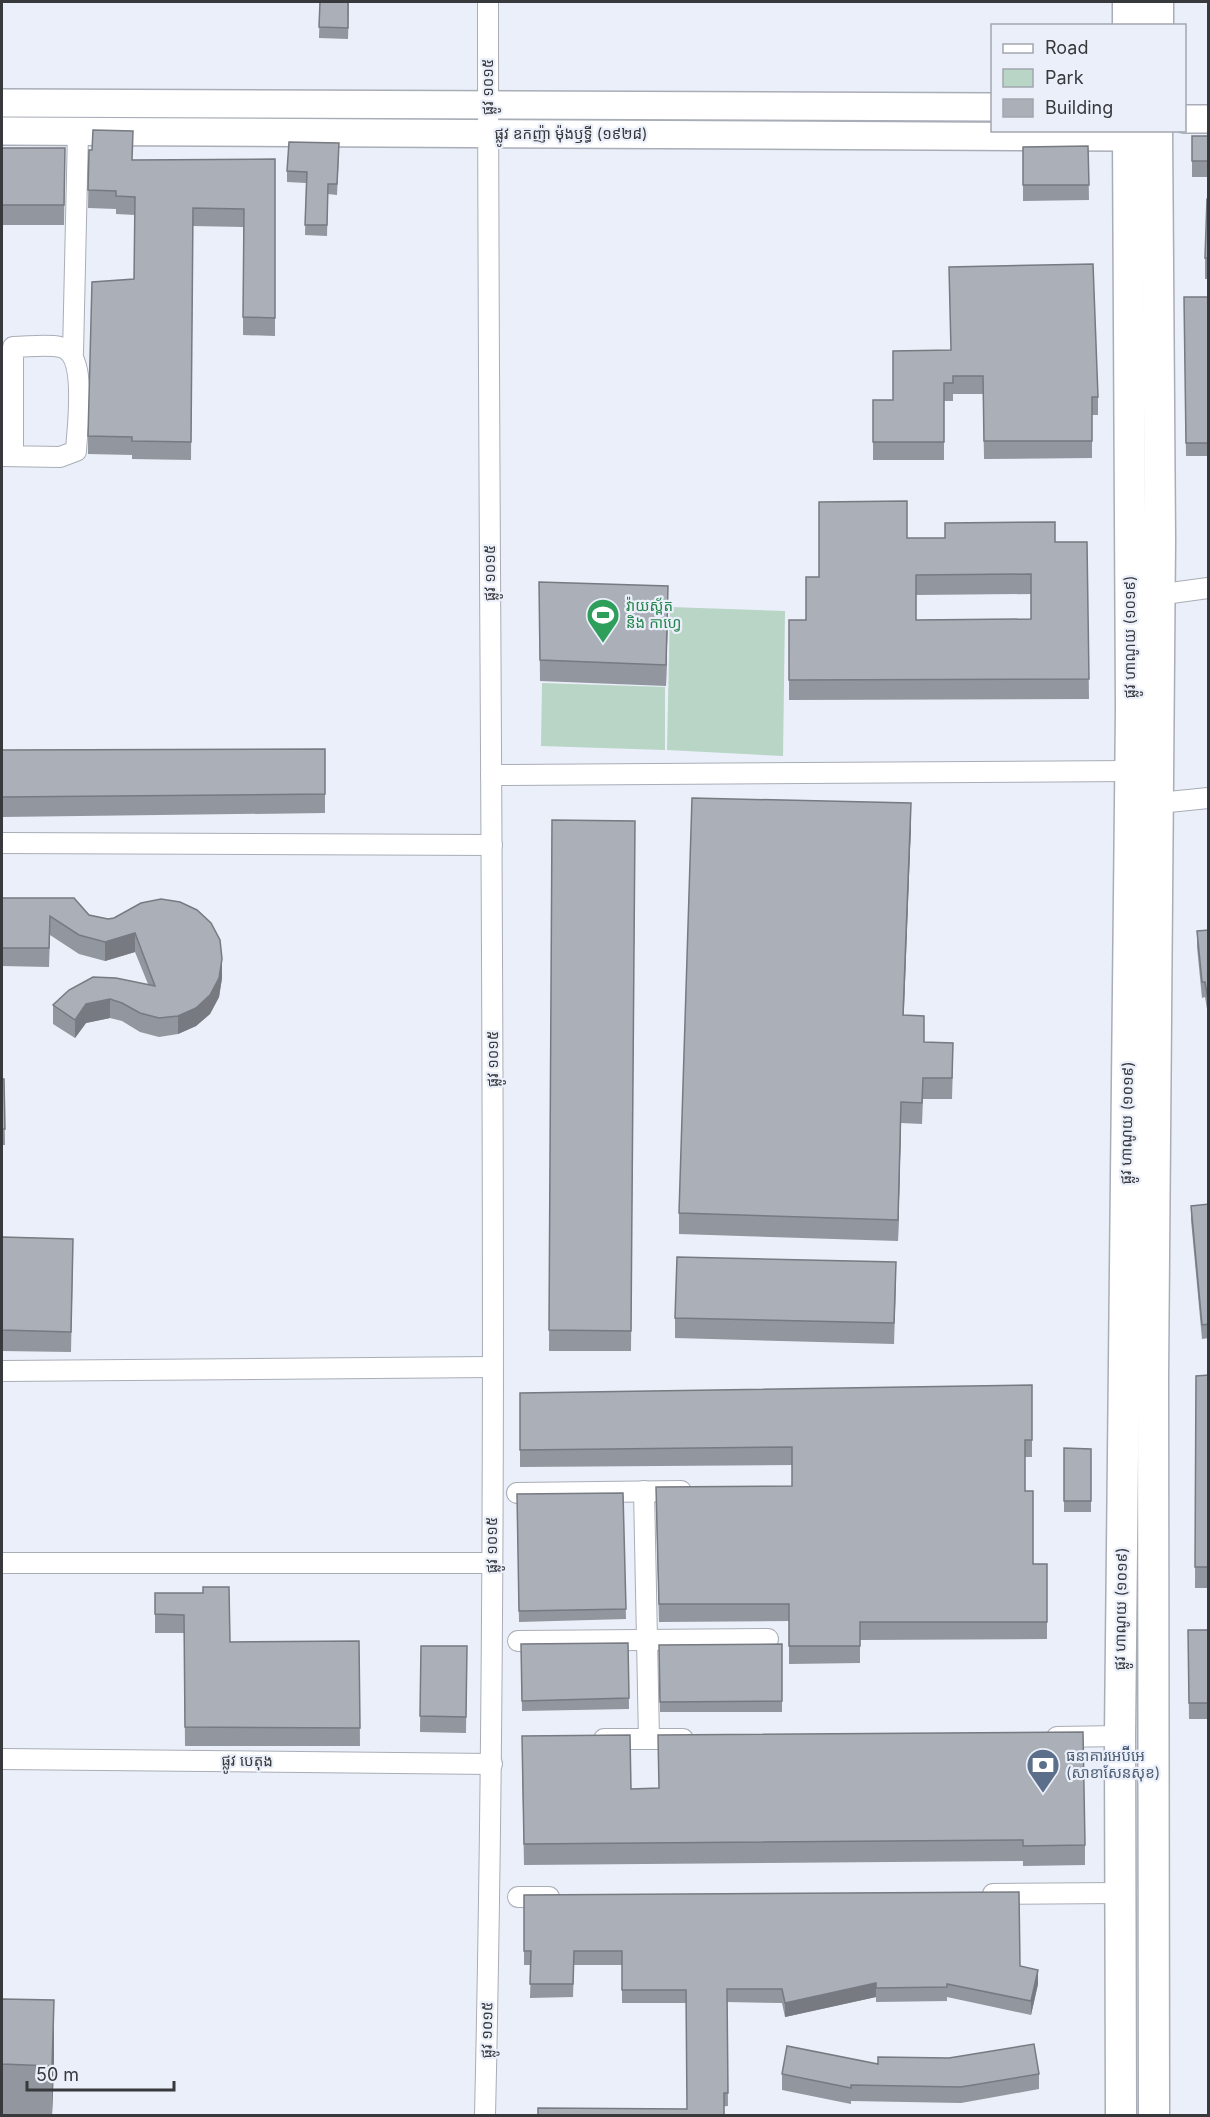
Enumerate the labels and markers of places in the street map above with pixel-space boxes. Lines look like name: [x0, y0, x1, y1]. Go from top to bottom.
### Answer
place label: វ៉ាយស្ព័ត និង កាហ្វេ: [626, 596, 681, 632]
sports icon: វ៉ាយស្ព័ត និង កាហ្វេ: [585, 597, 621, 644]
place label: ធនាគារអេប៊ីអេ (សាខាសែនសុខ): [1066, 1745, 1160, 1782]
bank icon: ធនាគារអេប៊ីអេ (សាខាសែនសុខ): [1025, 1747, 1061, 1794]

